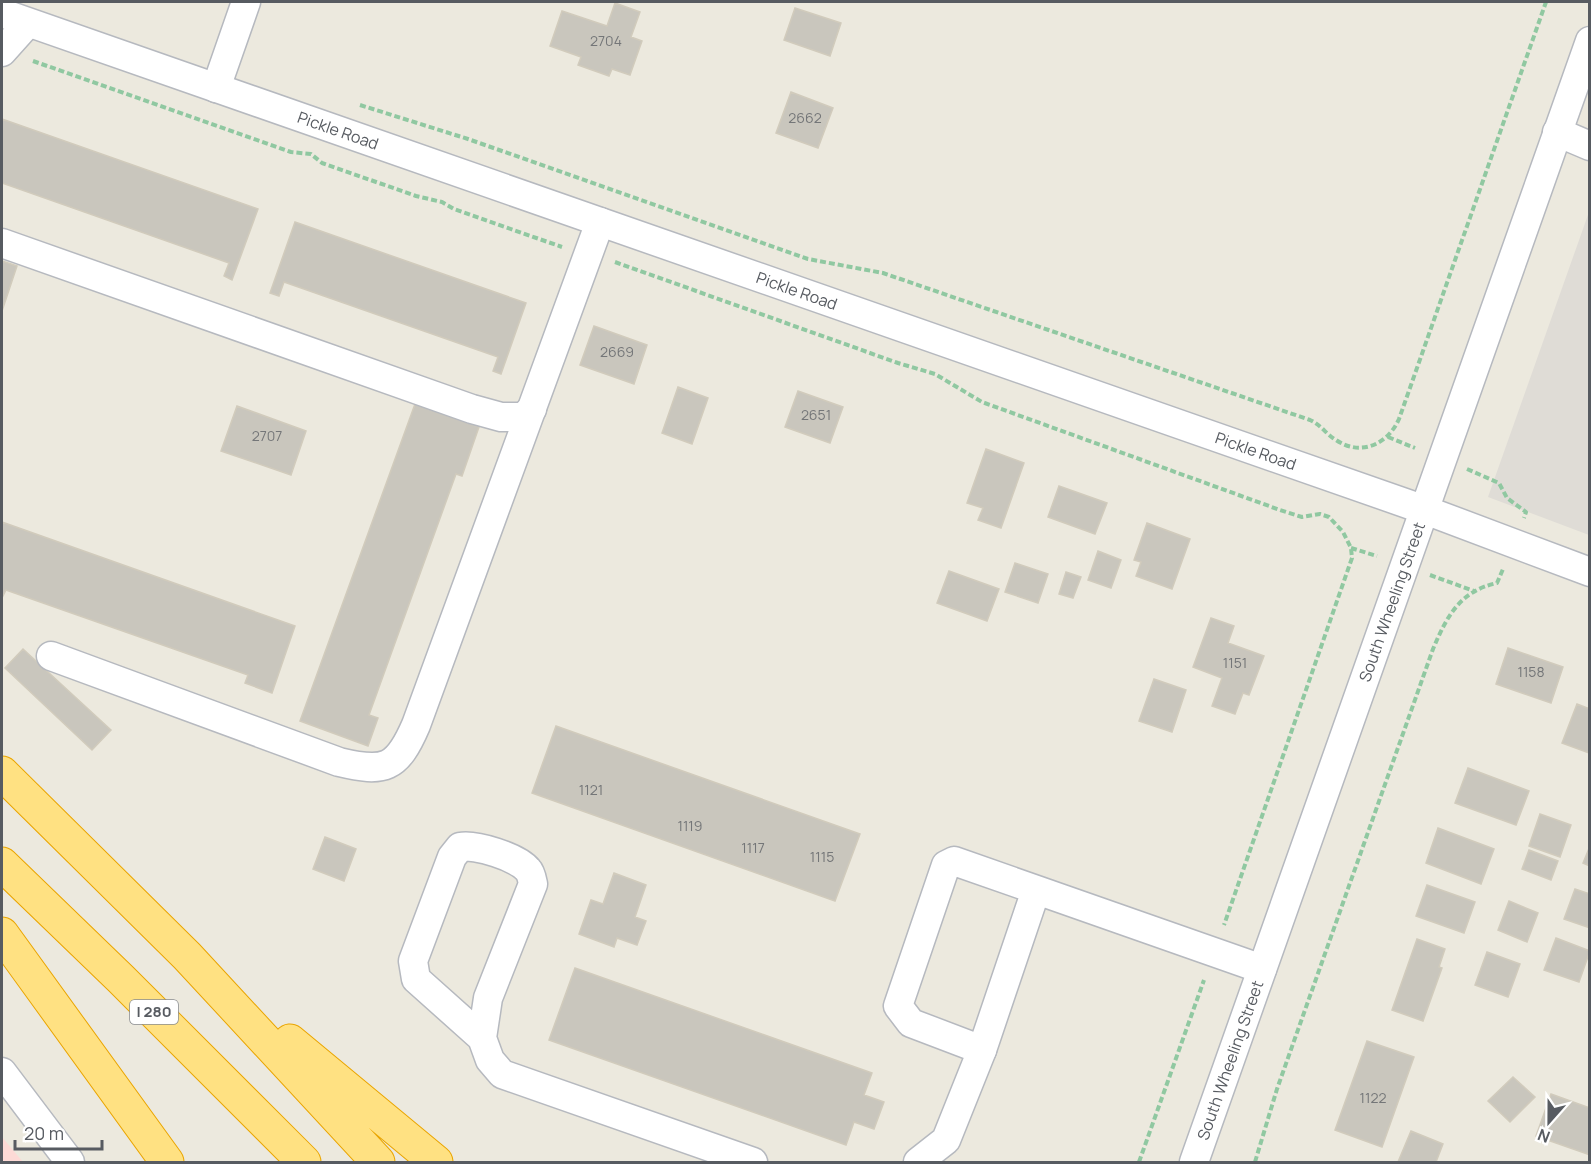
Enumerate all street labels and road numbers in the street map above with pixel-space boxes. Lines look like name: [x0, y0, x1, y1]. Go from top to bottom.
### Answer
street label: Pickle Road: [295, 106, 382, 155]
street label: Pickle Road: [753, 266, 840, 315]
street label: Pickle Road: [1212, 427, 1299, 475]
street label: South Wheeling Street: [1354, 519, 1430, 685]
street label: South Wheeling Street: [1192, 977, 1268, 1143]
road number: I 280: [130, 1000, 178, 1024]

